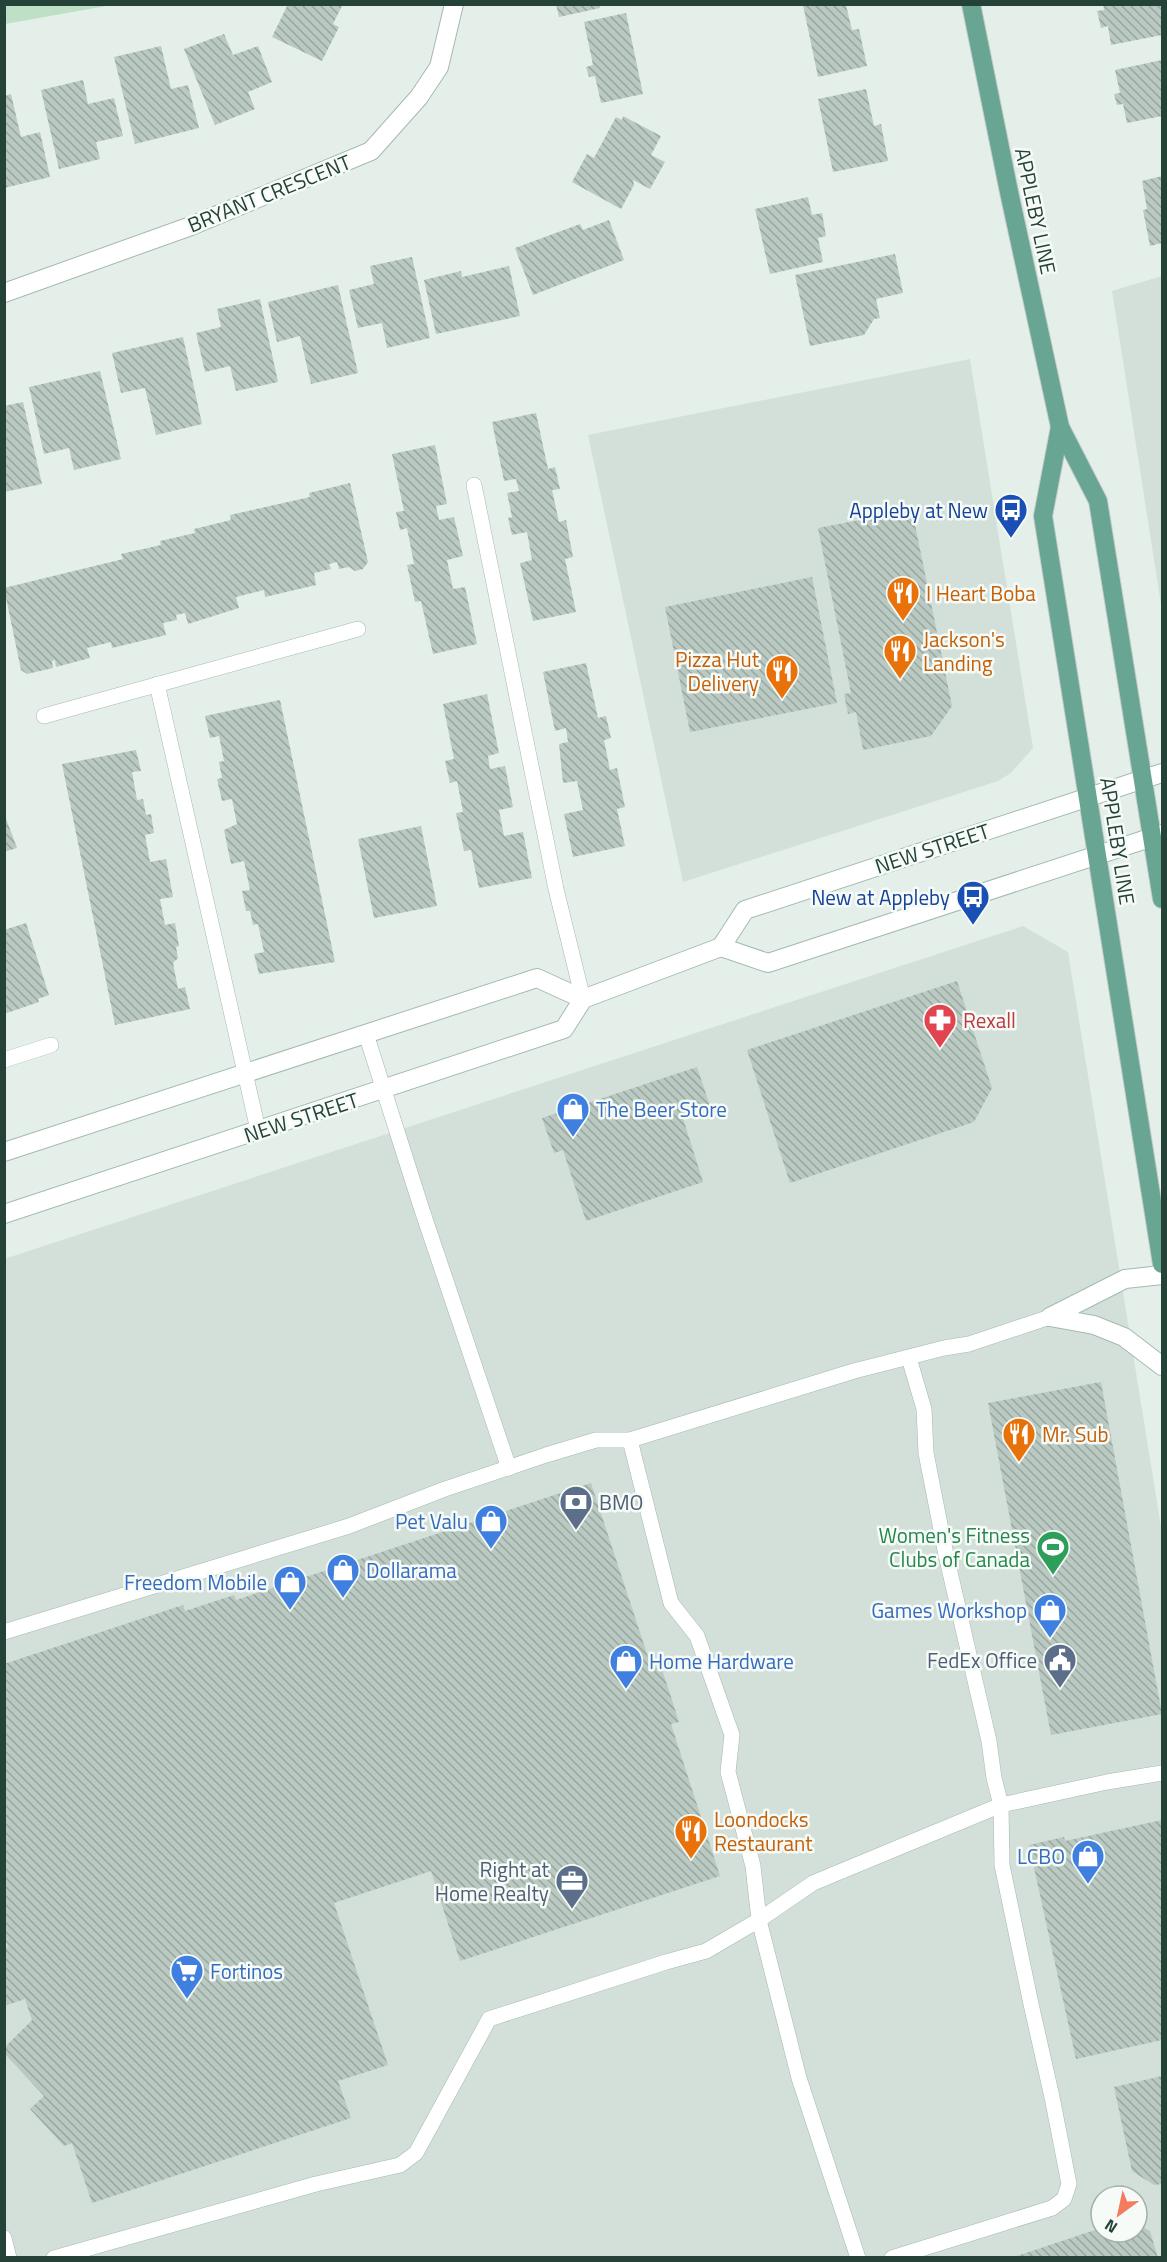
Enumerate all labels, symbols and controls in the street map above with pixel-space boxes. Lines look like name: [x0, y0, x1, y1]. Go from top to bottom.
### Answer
street label: APPLEBY LINE: [1007, 145, 1065, 277]
street label: BRYANT CRESCENT: [182, 146, 356, 240]
bus stop icon: Appleby at New: [993, 492, 1029, 539]
place label: Appleby at New: [849, 494, 988, 526]
restaurant icon: I Heart Boba: [885, 575, 921, 622]
place label: I Heart Boba: [926, 577, 1036, 609]
place label: Jackson's Landing: [923, 623, 1005, 679]
restaurant icon: Jackson's Landing: [882, 633, 918, 680]
place label: Pizza Hut Delivery: [675, 643, 760, 699]
restaurant icon: Pizza Hut Delivery: [764, 653, 800, 700]
street label: APPLEBY LINE: [1092, 775, 1144, 907]
street label: NEW STREET: [871, 814, 993, 882]
bus stop icon: New at Appleby: [955, 879, 991, 926]
place label: New at Appleby: [811, 881, 950, 913]
pharmacy icon: Rexall: [922, 1002, 958, 1049]
place label: Rexall: [963, 1004, 1016, 1036]
street label: NEW STREET: [240, 1083, 362, 1151]
shop icon: The Beer Store: [555, 1091, 591, 1138]
place label: The Beer Store: [596, 1093, 727, 1125]
restaurant icon: Mr. Sub: [1001, 1416, 1037, 1463]
place label: Mr. Sub: [1042, 1418, 1109, 1450]
bank icon: BMO: [558, 1484, 594, 1531]
place label: BMO: [599, 1486, 643, 1518]
shop icon: Pet Valu: [473, 1503, 509, 1550]
place label: Pet Valu: [395, 1505, 468, 1537]
place label: Women's Fitness Clubs of Canada: [878, 1519, 1030, 1575]
sports icon: Women's Fitness Clubs of Canada: [1035, 1529, 1071, 1576]
shop icon: Dollarama: [325, 1552, 361, 1599]
place label: Dollarama: [366, 1554, 457, 1586]
shop icon: Freedom Mobile: [272, 1564, 308, 1611]
place label: Freedom Mobile: [124, 1566, 267, 1598]
shop icon: Games Workshop: [1032, 1592, 1068, 1639]
place label: Games Workshop: [871, 1594, 1027, 1626]
public building icon: FedEx Office: [1042, 1642, 1078, 1689]
shop icon: Home Hardware: [608, 1643, 644, 1690]
place label: FedEx Office: [927, 1644, 1037, 1676]
place label: Home Hardware: [649, 1645, 794, 1677]
place label: Loondocks Restaurant: [714, 1803, 813, 1859]
restaurant icon: Loondocks Restaurant: [673, 1813, 709, 1860]
shop icon: LCBO: [1070, 1838, 1106, 1885]
place label: LCBO: [1017, 1840, 1065, 1872]
place label: Right at Home Realty: [435, 1853, 550, 1909]
office icon: Right at Home Realty: [554, 1863, 590, 1910]
supermarket icon: Fortinos: [169, 1953, 205, 2000]
place label: Fortinos: [210, 1955, 283, 1987]
north arrow: [1089, 2184, 1149, 2244]
text: N: [1100, 2213, 1122, 2240]

